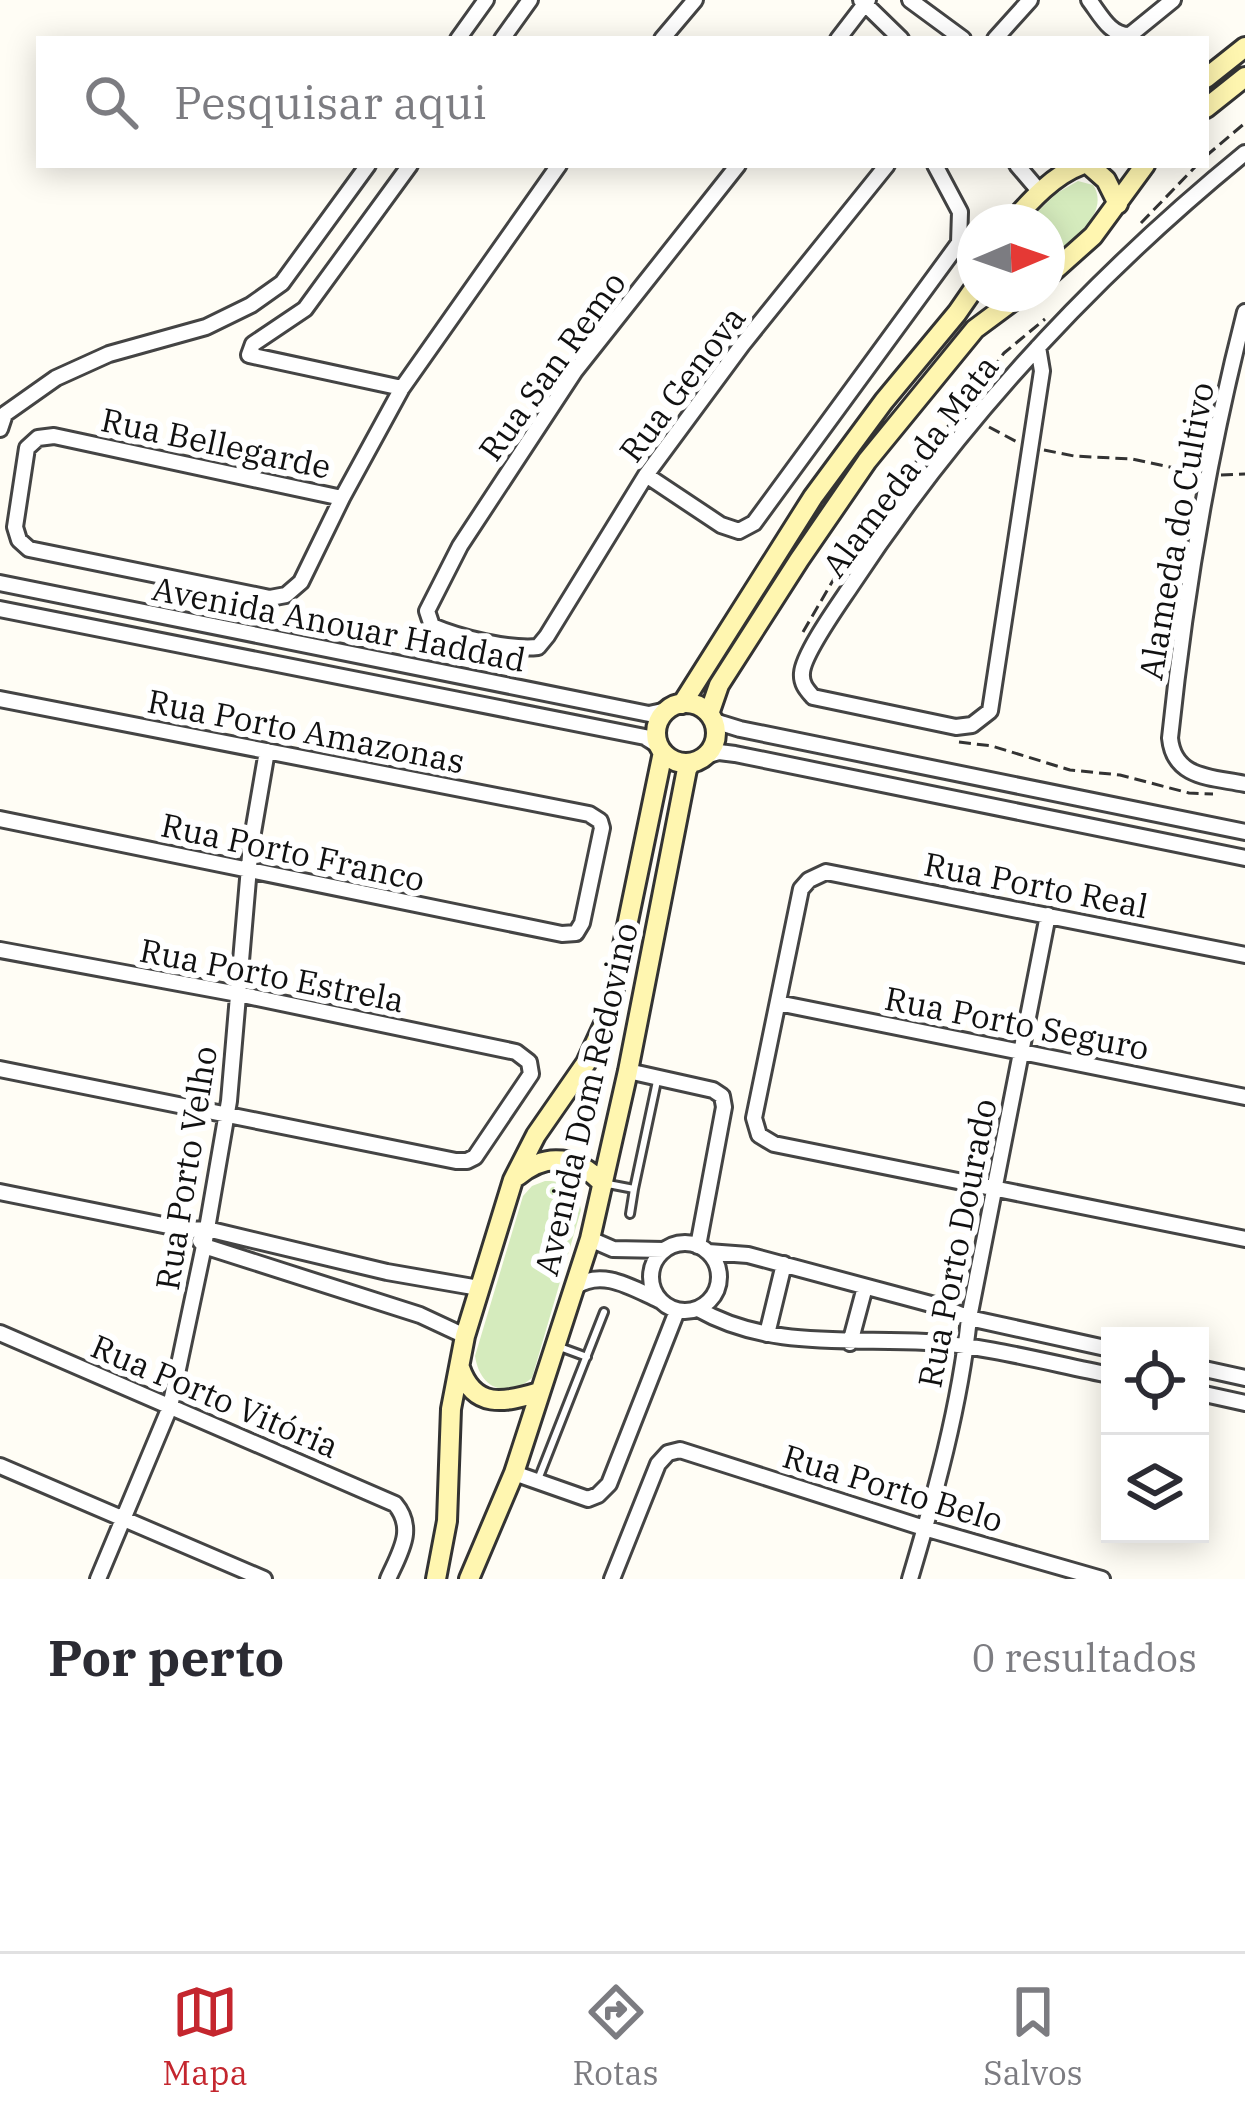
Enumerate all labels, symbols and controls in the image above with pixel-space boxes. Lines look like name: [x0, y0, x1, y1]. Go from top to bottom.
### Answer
search box: [36, 36, 1209, 168]
icon: search: [78, 69, 144, 135]
text: Pesquisar aqui: [174, 73, 487, 131]
north arrow: [957, 204, 1065, 312]
street label: Rua San Remo: [468, 263, 635, 469]
street label: Rua Genova: [609, 297, 754, 470]
street label: Alameda da Mata: [812, 346, 1007, 585]
street label: Alameda do Cultivo: [1128, 379, 1223, 683]
street label: Rua Bellegarde: [97, 397, 335, 488]
street label: Avenida Anouar Haddad: [149, 566, 529, 681]
street label: Rua Porto Amazonas: [144, 679, 468, 782]
street label: Rua Porto Franco: [157, 803, 429, 900]
street label: Rua Porto Real: [920, 842, 1152, 927]
street label: Avenida Dom Redovino: [524, 918, 647, 1279]
street label: Rua Porto Estrela: [136, 928, 408, 1021]
street label: Rua Porto Seguro: [881, 976, 1153, 1069]
street label: Rua Porto Velho: [145, 1043, 226, 1293]
street label: Rua Porto Dourado: [907, 1095, 1006, 1391]
street label: Rua Porto Vitória: [85, 1324, 345, 1467]
map controls: [1101, 1327, 1209, 1543]
button: locate: [1101, 1327, 1209, 1435]
street label: Rua Porto Belo: [778, 1434, 1008, 1541]
button: layers: [1101, 1435, 1209, 1543]
text: Por perto: [48, 1624, 284, 1690]
text: 0 resultados: [972, 1632, 1197, 1683]
tab: Mapa: [162, 1979, 248, 2094]
tab: Rotas: [572, 1979, 659, 2094]
tab: Salvos: [983, 1979, 1083, 2094]

